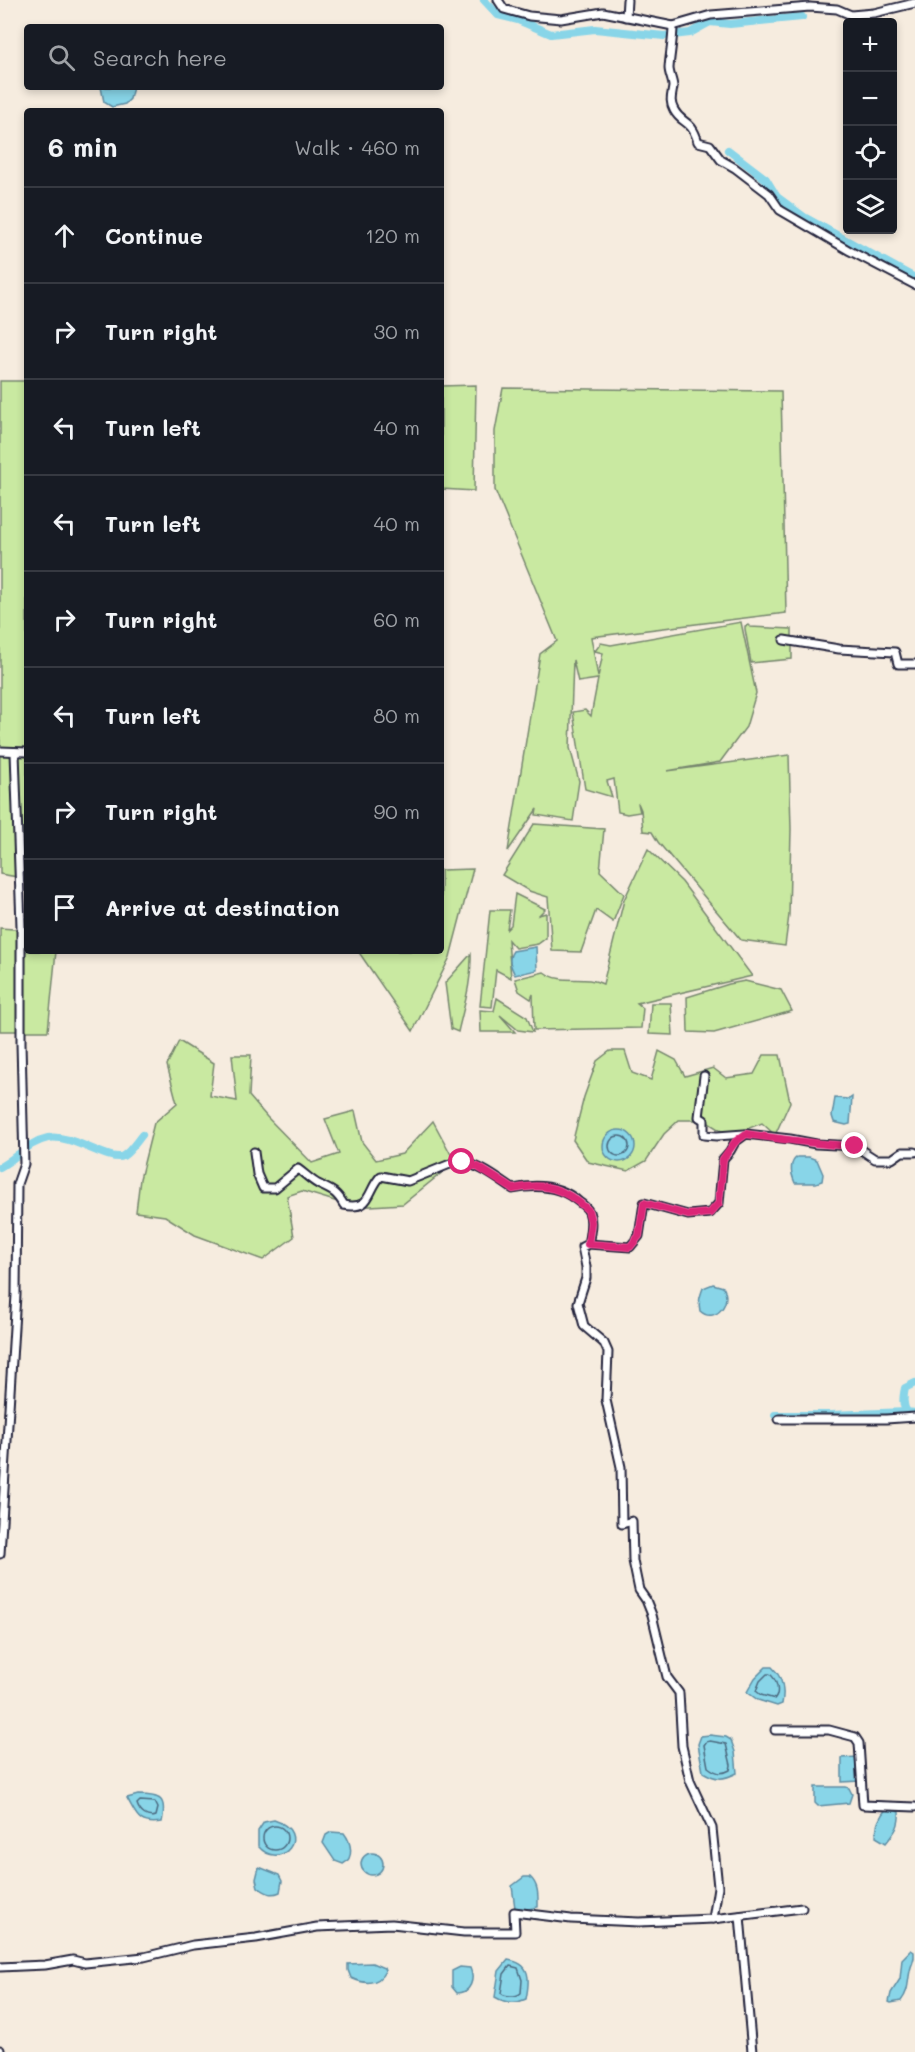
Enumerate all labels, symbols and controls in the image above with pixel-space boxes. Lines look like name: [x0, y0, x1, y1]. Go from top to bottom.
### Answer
map controls: [843, 18, 897, 234]
button: +: [843, 18, 897, 72]
search box: [24, 24, 444, 90]
icon: search: [45, 41, 78, 74]
text: Search here: [93, 43, 227, 72]
button: −: [843, 72, 897, 126]
button: locate: [843, 126, 897, 180]
text: 6 min: [48, 130, 117, 164]
text: Walk · 460 m: [294, 134, 420, 160]
button: layers: [843, 180, 897, 234]
icon: ahead: [48, 219, 81, 252]
text: Continue: [105, 221, 203, 250]
text: 120 m: [365, 222, 420, 248]
icon: right: [48, 315, 81, 348]
text: Turn right: [105, 317, 217, 346]
text: 30 m: [374, 318, 420, 344]
icon: left: [48, 411, 81, 444]
text: Turn left: [105, 413, 201, 442]
text: 40 m: [374, 414, 420, 440]
icon: left: [48, 507, 81, 540]
text: Turn left: [105, 509, 201, 538]
text: 40 m: [374, 510, 420, 536]
icon: right: [48, 603, 81, 636]
text: Turn right: [105, 605, 217, 634]
text: 60 m: [373, 606, 420, 632]
icon: left: [48, 699, 81, 732]
text: Turn left: [105, 701, 201, 730]
text: 80 m: [373, 702, 420, 728]
icon: right: [48, 795, 81, 828]
text: Turn right: [105, 797, 217, 826]
text: 90 m: [374, 798, 420, 824]
icon: arrive: [48, 891, 81, 924]
text: Arrive at destination: [105, 893, 340, 922]
route end: [841, 1132, 867, 1158]
route start: [448, 1148, 474, 1174]

